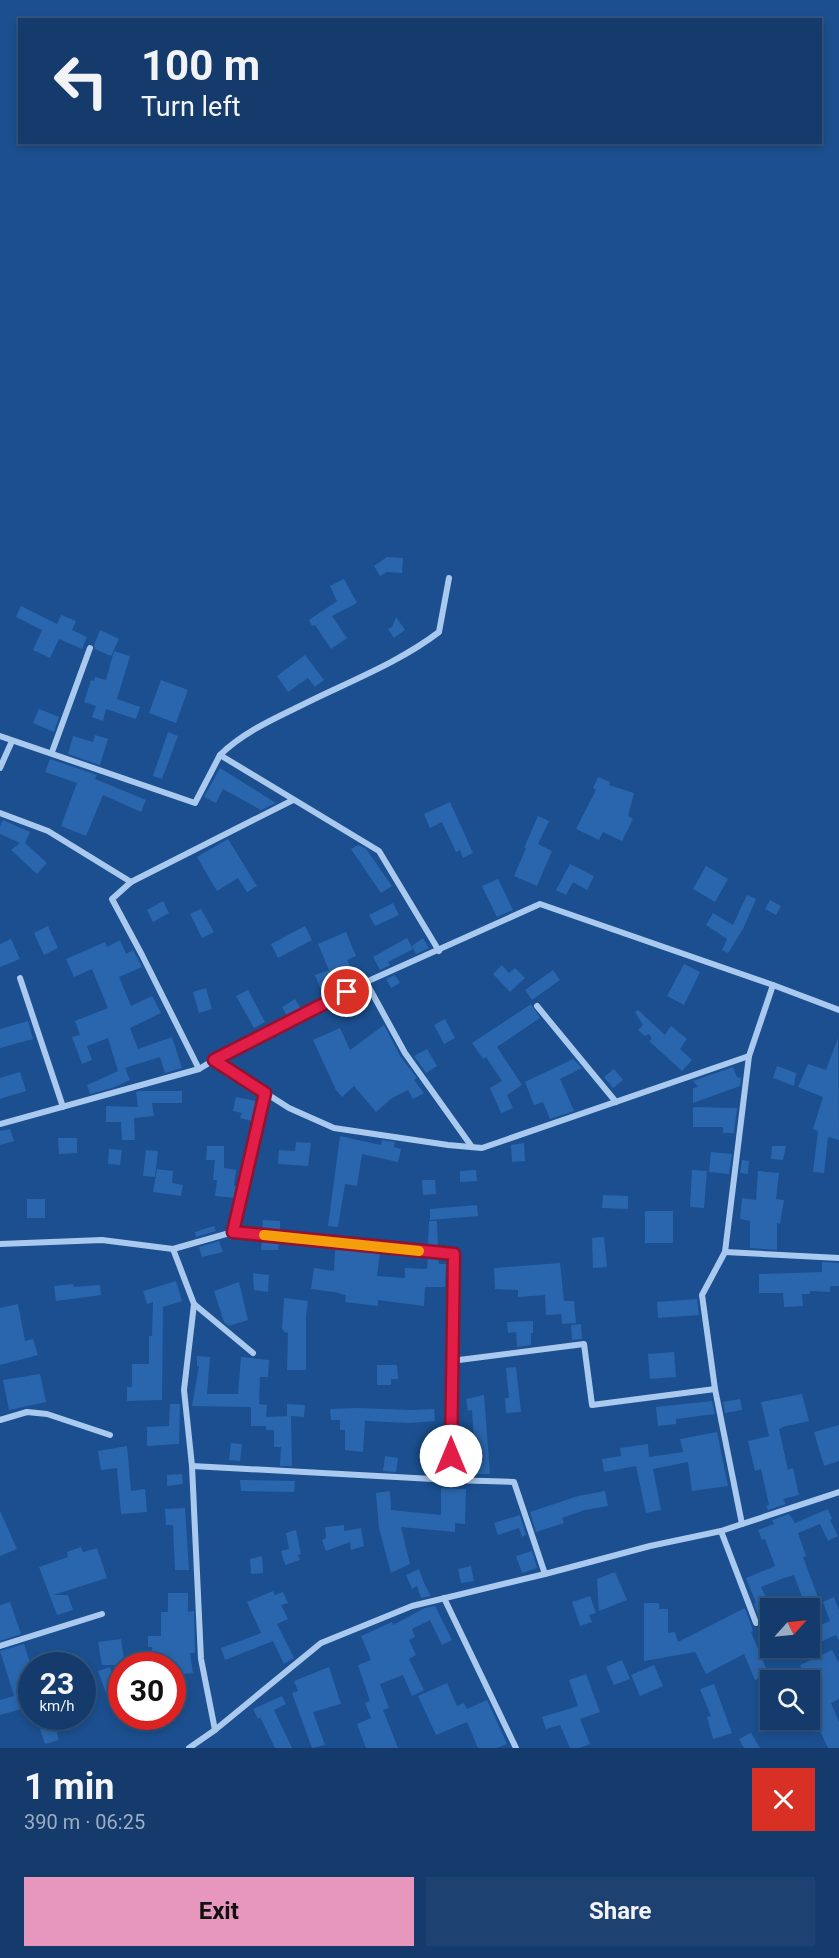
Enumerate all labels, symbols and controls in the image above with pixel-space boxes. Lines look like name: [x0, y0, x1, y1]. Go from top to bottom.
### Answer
text: 100 m: [141, 41, 260, 90]
icon: left: [42, 42, 120, 120]
text: Turn left: [141, 91, 241, 123]
pin: [321, 966, 372, 1017]
icon: arrive: [330, 975, 363, 1008]
position arrow: [419, 1424, 483, 1488]
north arrow: [760, 1598, 820, 1658]
map controls: [760, 1598, 820, 1730]
speed limit sign: 30: [108, 1652, 186, 1730]
text: 23: [40, 1666, 74, 1701]
button: search: [760, 1670, 820, 1730]
text: km/h: [39, 1697, 75, 1715]
text: 1 min: [24, 1766, 115, 1808]
button: close: [752, 1768, 815, 1831]
text: 390 m · 06:25: [24, 1810, 145, 1834]
button: Exit: [24, 1877, 414, 1946]
button: Share: [426, 1877, 815, 1946]

